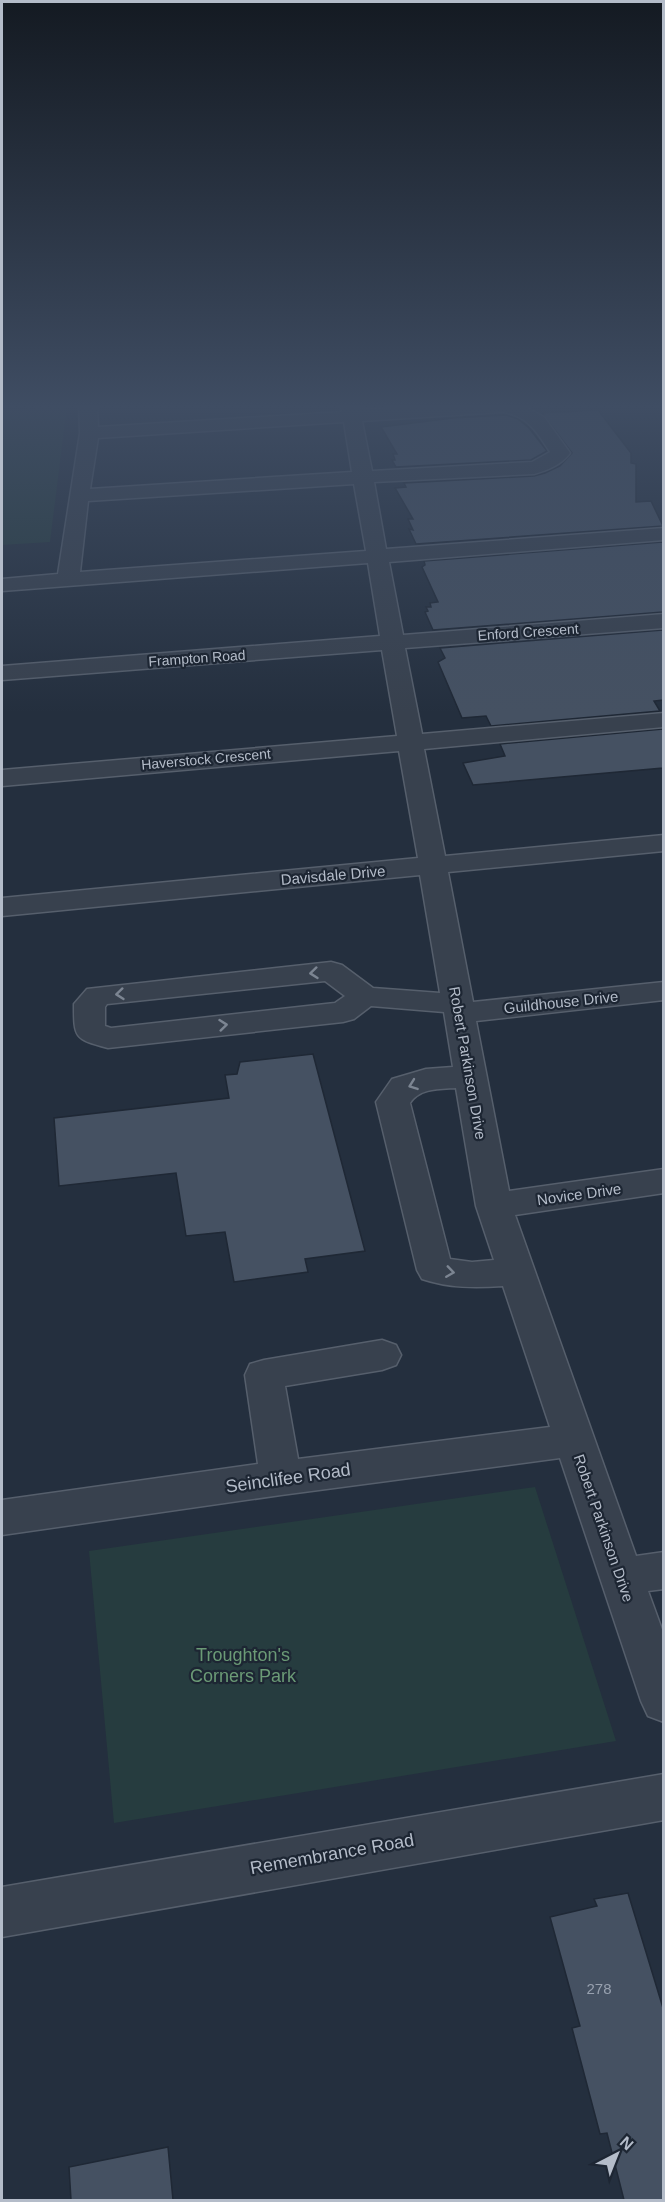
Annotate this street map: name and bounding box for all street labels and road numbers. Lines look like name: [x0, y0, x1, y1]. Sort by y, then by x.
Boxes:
street label: Enford Crescent: [477, 620, 579, 644]
street label: Frampton Road: [148, 647, 246, 669]
street label: Haverstock Crescent: [141, 745, 272, 773]
street label: Davisdale Drive: [280, 862, 386, 888]
street label: Robert Parkinson Drive: [446, 985, 490, 1141]
street label: Guildhouse Drive: [503, 988, 619, 1016]
street label: Novice Drive: [536, 1180, 622, 1208]
street label: Robert Parkinson Drive: [571, 1452, 637, 1604]
street label: Seinclifee Road: [224, 1459, 352, 1497]
street label: Remembrance Road: [248, 1830, 416, 1878]

